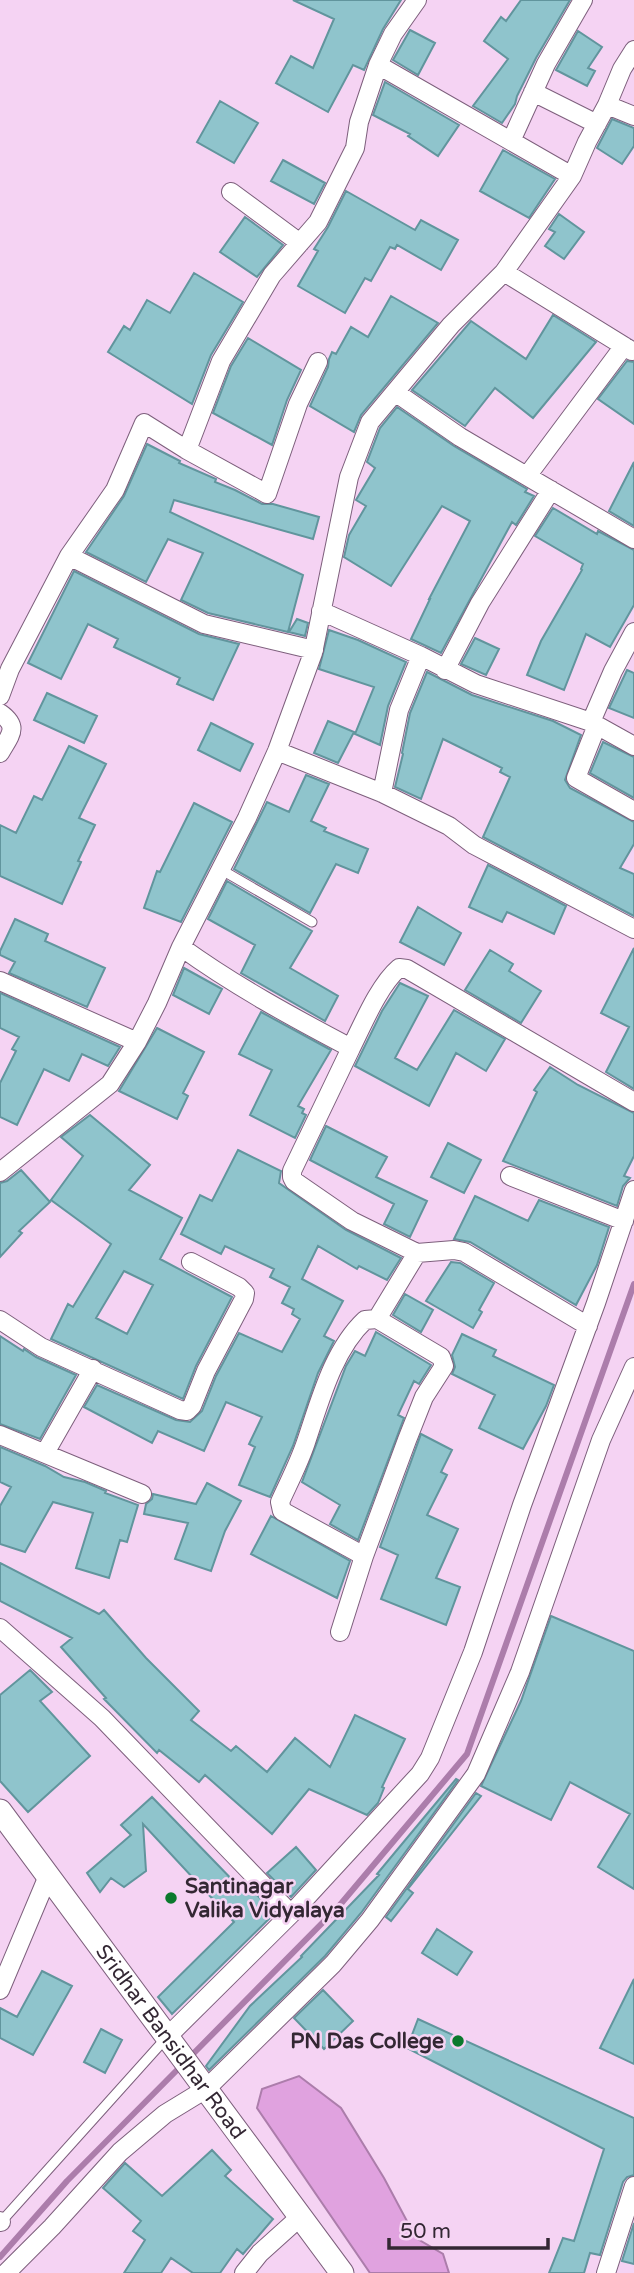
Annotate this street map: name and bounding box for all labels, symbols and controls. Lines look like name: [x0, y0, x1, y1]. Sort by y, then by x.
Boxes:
place label: Santinagar Valika Vidyalaya: [185, 1874, 345, 1923]
marker: Santinagar Valika Vidyalaya: [163, 1890, 179, 1906]
street label: Sridhar Bansidhar Road: [90, 1940, 251, 2144]
place label: PN Das College: [290, 2029, 444, 2054]
marker: PN Das College: [450, 2033, 466, 2049]
scale bar: [389, 2206, 548, 2250]
text: 50 m: [400, 2219, 451, 2244]

